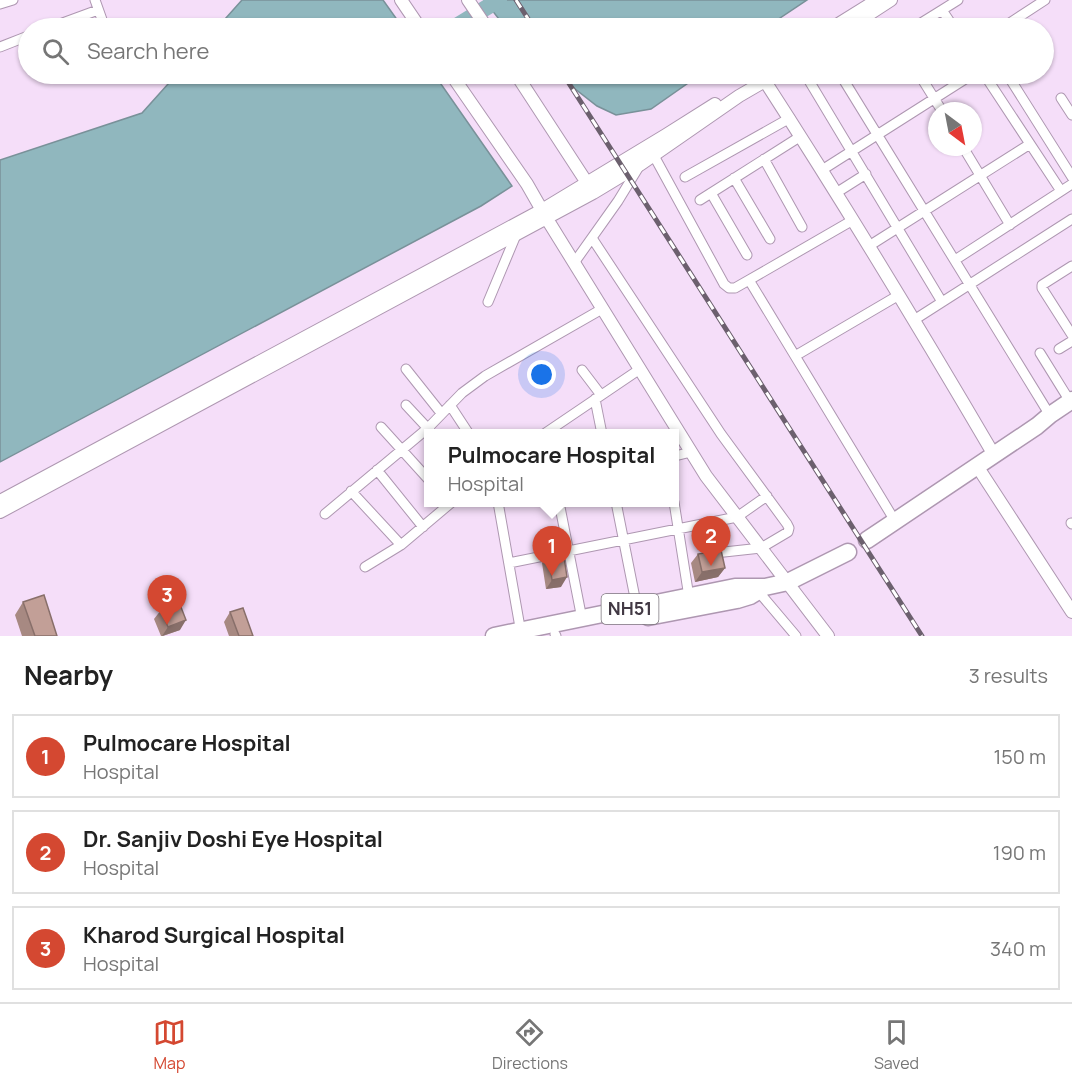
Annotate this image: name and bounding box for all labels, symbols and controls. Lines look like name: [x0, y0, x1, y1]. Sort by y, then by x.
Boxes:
search box: [18, 18, 1054, 84]
icon: search: [39, 35, 72, 68]
text: Search here: [87, 36, 209, 66]
north arrow: [928, 102, 982, 156]
your location: [527, 360, 556, 389]
popup: [424, 429, 679, 507]
text: Pulmocare Hospital: [448, 440, 655, 470]
text: Hospital: [448, 470, 524, 497]
pin: 2: [692, 516, 730, 566]
pin: 1: [532, 526, 572, 576]
pin: 3: [148, 576, 186, 625]
road number: NH51: [602, 594, 658, 624]
text: Nearby: [24, 657, 113, 693]
text: 3 results: [969, 662, 1048, 689]
text: Pulmocare Hospital: [83, 728, 291, 758]
text: 1: [41, 743, 50, 770]
text: 150 m: [993, 743, 1046, 770]
text: Hospital: [83, 758, 159, 785]
text: Dr. Sanjiv Doshi Eye Hospital: [83, 824, 383, 854]
text: 2: [40, 839, 51, 866]
text: 190 m: [993, 839, 1046, 866]
text: Hospital: [83, 854, 159, 881]
text: Kharod Surgical Hospital: [83, 920, 345, 950]
text: 3: [40, 935, 51, 962]
text: 340 m: [990, 935, 1046, 962]
text: Hospital: [83, 950, 159, 977]
tab: Map: [153, 1016, 186, 1074]
tab: Directions: [492, 1016, 568, 1074]
tab: Saved: [874, 1016, 919, 1074]

